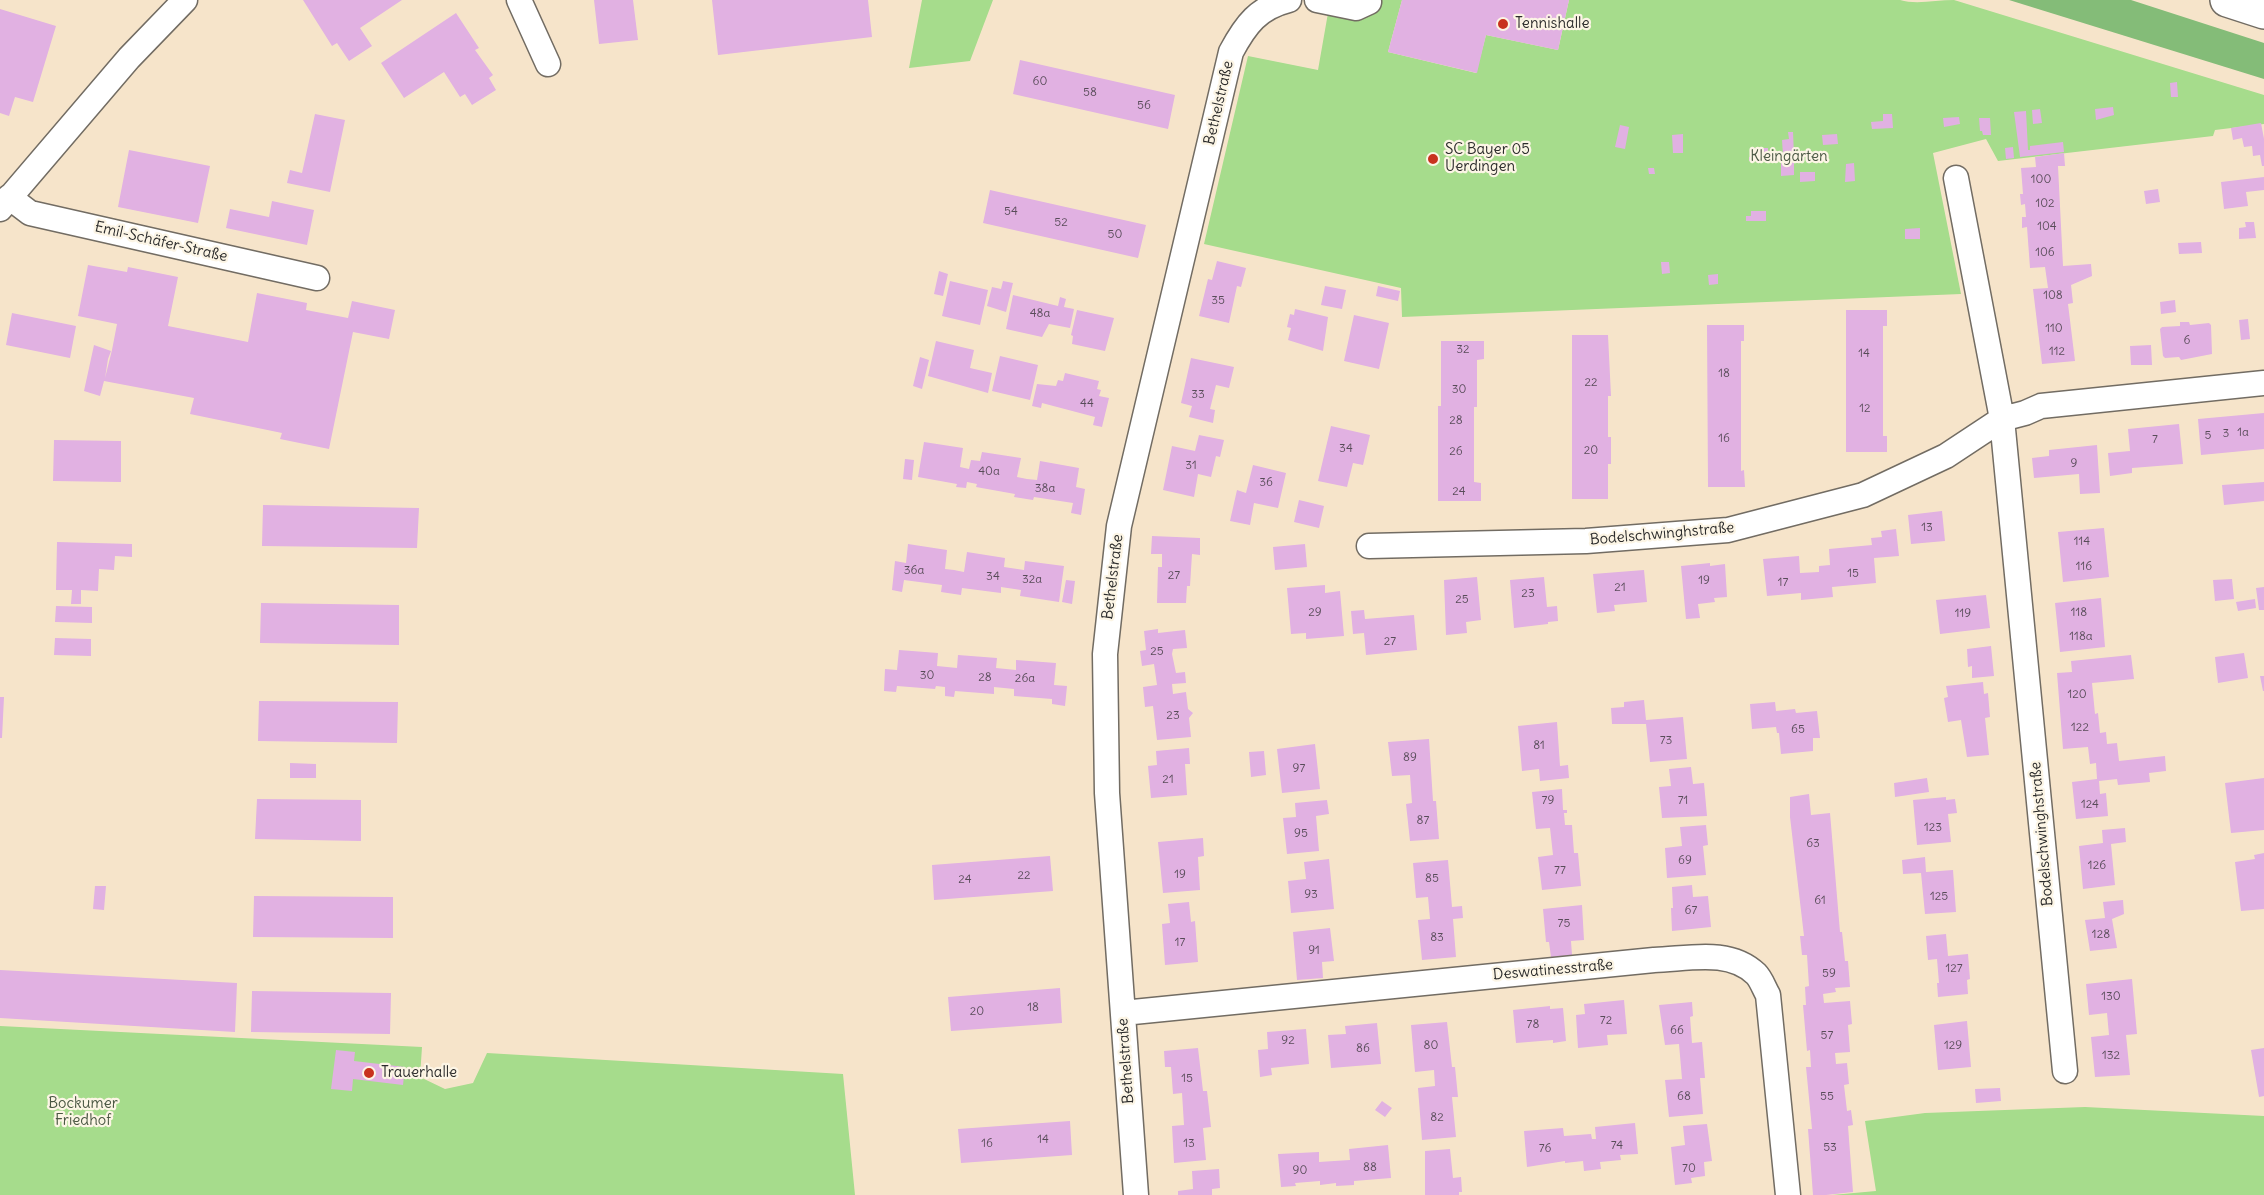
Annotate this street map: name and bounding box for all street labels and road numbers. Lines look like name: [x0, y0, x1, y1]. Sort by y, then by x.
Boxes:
street label: Bethelstraße: [1201, 59, 1237, 147]
street label: Emil-Schäfer-Straße: [93, 218, 229, 266]
street label: Bodelschwinghstraße: [1589, 519, 1735, 549]
street label: Bethelstraße: [1099, 533, 1127, 621]
street label: Bodelschwinghstraße: [2027, 761, 2057, 907]
street label: Deswatinesstraße: [1492, 956, 1614, 984]
street label: Bethelstraße: [1114, 1018, 1138, 1104]

